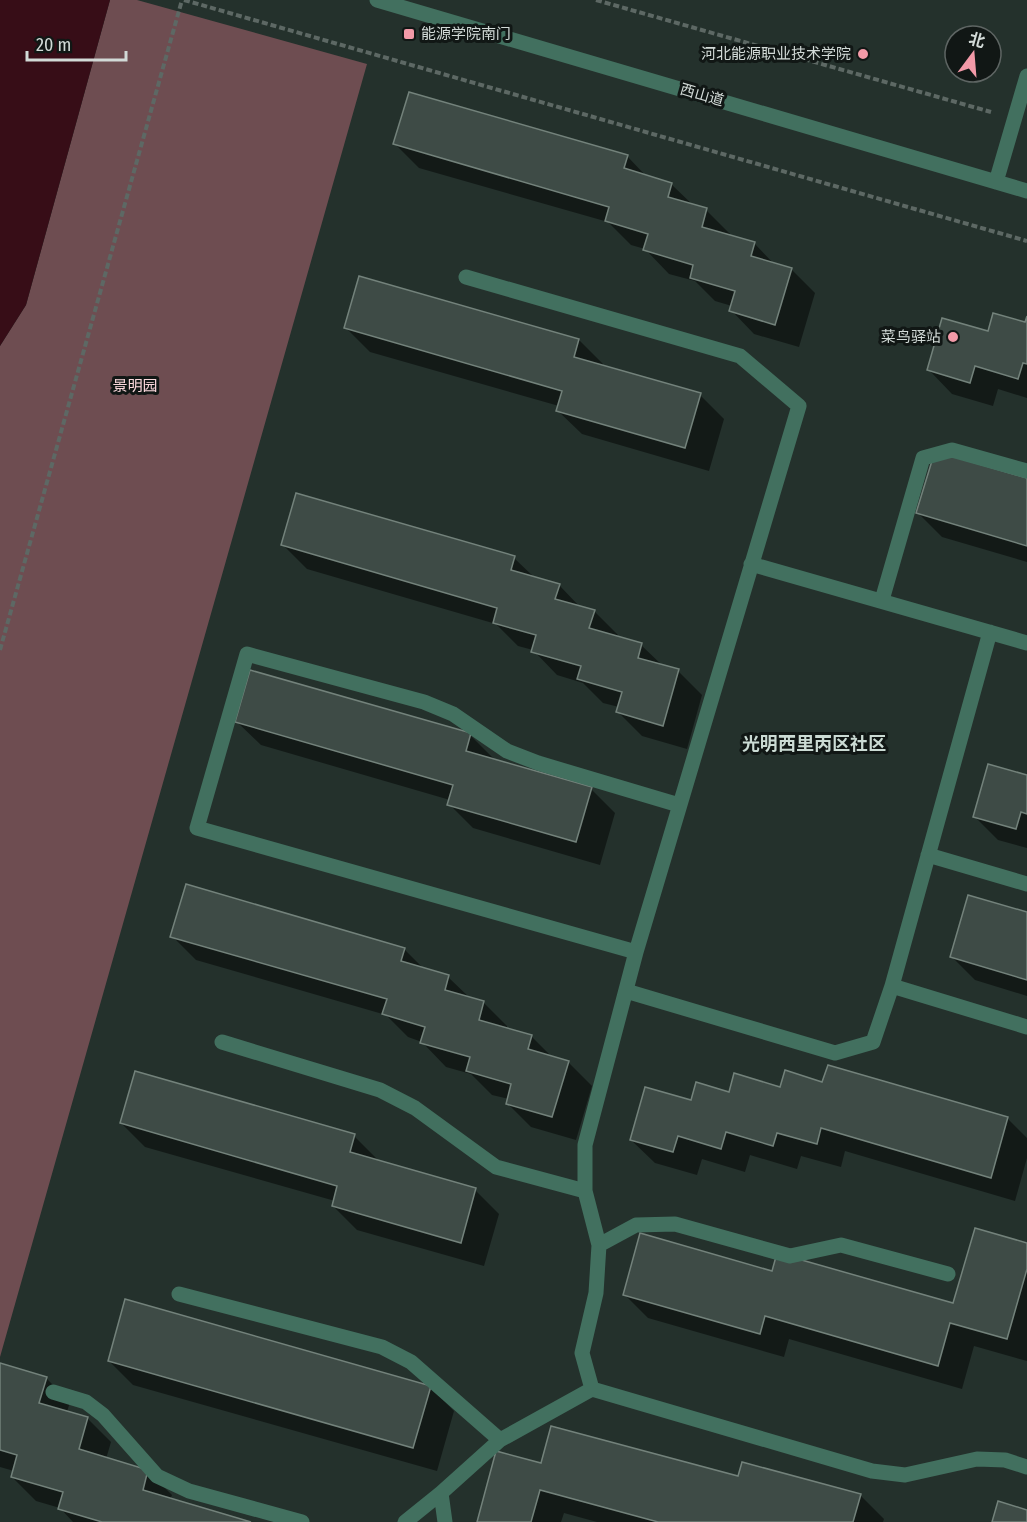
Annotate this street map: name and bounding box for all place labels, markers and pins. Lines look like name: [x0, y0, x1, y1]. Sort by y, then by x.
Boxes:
place label: 能源学院南门: [421, 25, 511, 43]
marker: 能源学院南门: [402, 27, 416, 41]
place label: 河北能源职业技术学院: [701, 45, 851, 63]
marker: 河北能源职业技术学院: [856, 47, 870, 61]
place label: 菜鸟驿站: [881, 328, 941, 346]
marker: 菜鸟驿站: [946, 330, 960, 344]

